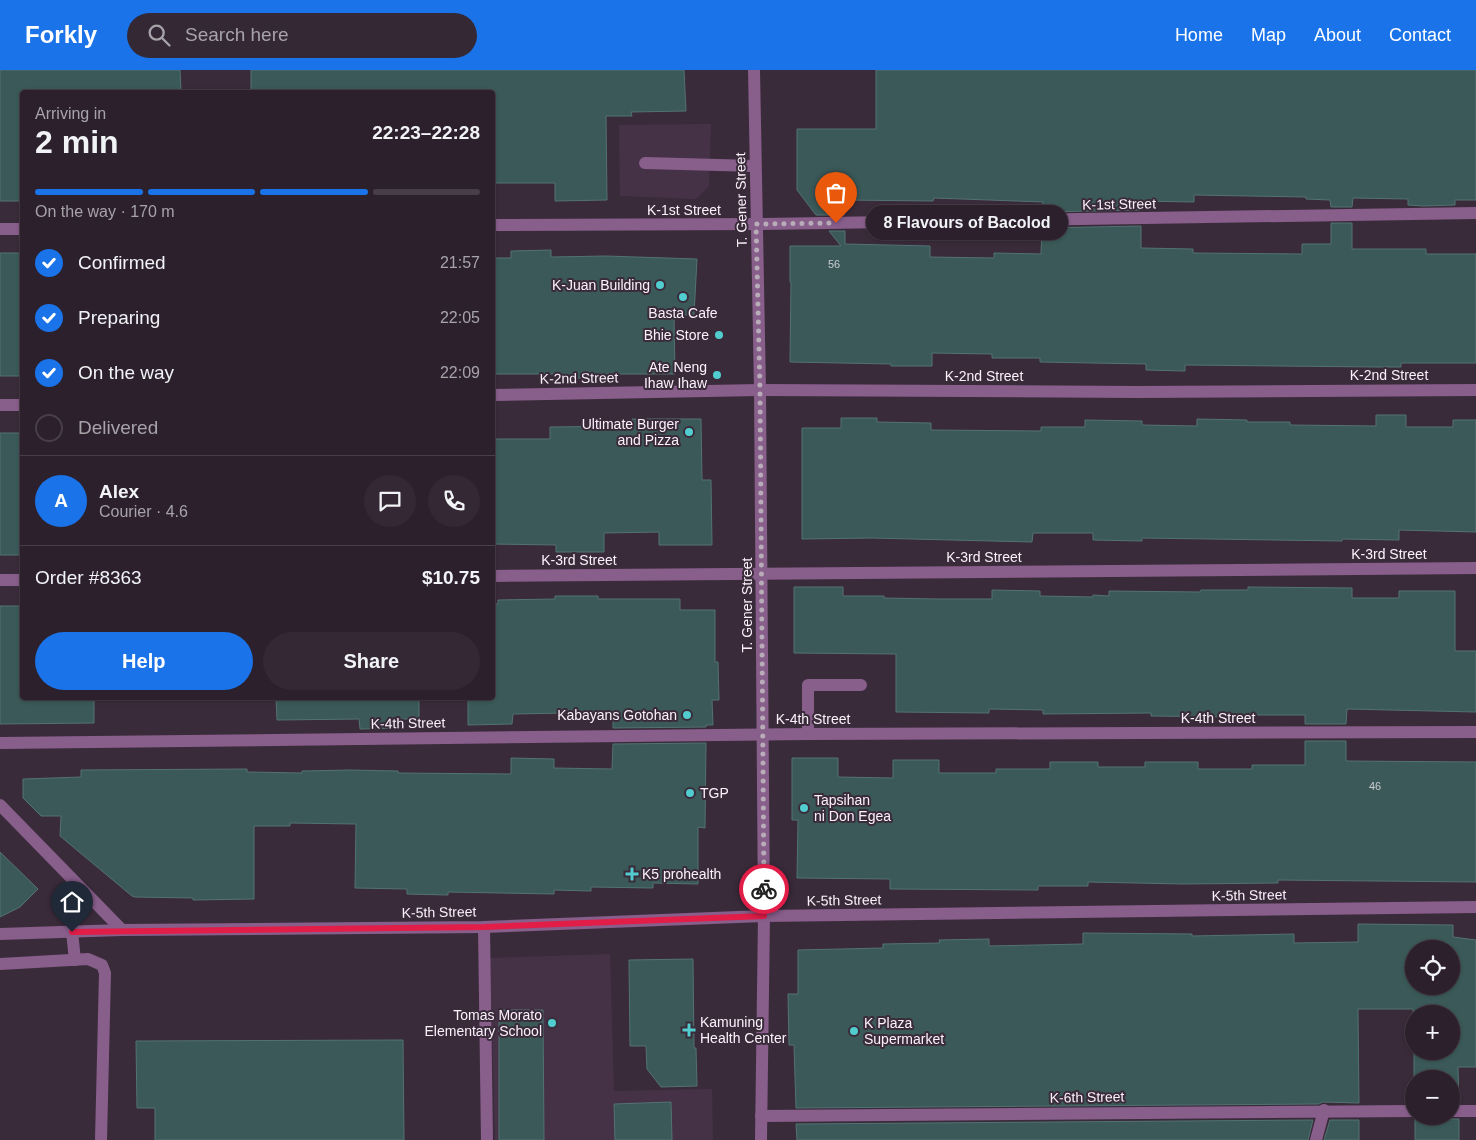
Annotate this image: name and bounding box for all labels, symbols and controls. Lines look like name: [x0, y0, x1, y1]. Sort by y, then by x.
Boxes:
search box: [127, 13, 477, 58]
text: Forkly: [25, 21, 97, 48]
icon: search: [145, 21, 173, 49]
text: Search here: [185, 24, 289, 45]
text: Home: [1175, 25, 1223, 45]
text: Map: [1251, 25, 1286, 45]
text: About: [1314, 25, 1361, 45]
text: Contact: [1389, 25, 1451, 45]
text: Arriving in: [35, 105, 106, 122]
text: 22:23–22:28: [372, 122, 480, 143]
text: 2 min: [35, 124, 119, 160]
street label: T. Gener Street: [732, 152, 750, 248]
pin: [815, 172, 857, 223]
icon: bag: [822, 179, 850, 207]
street label: K-1st Street: [1082, 195, 1156, 213]
street label: K-1st Street: [647, 202, 721, 218]
text: On the way · 170 m: [35, 203, 175, 220]
callout: 8 Flavours of Bacolod: [866, 206, 1068, 240]
text: 8 Flavours of Bacolod: [883, 214, 1051, 231]
icon: check: [35, 249, 63, 277]
text: Confirmed: [78, 252, 166, 273]
text: 21:57: [440, 254, 480, 271]
house number: 56: [828, 258, 840, 270]
place label: K-Juan Building: [552, 277, 650, 293]
marker: K-Juan Building: [654, 279, 666, 291]
marker: Basta Cafe: [677, 291, 689, 303]
icon: check: [35, 304, 63, 332]
place label: Basta Cafe: [648, 305, 718, 321]
text: Preparing: [78, 307, 160, 328]
text: 22:05: [440, 309, 480, 326]
place label: Bhie Store: [644, 327, 709, 343]
marker: Bhie Store: [713, 329, 725, 341]
icon: check: [35, 359, 63, 387]
place label: Ate Neng Ihaw Ihaw: [644, 359, 708, 391]
text: On the way: [78, 362, 174, 383]
text: 22:09: [440, 364, 480, 381]
street label: K-2nd Street: [1350, 367, 1428, 383]
street label: K-2nd Street: [945, 368, 1023, 384]
street label: K-2nd Street: [540, 369, 619, 387]
marker: Ate Neng Ihaw Ihaw: [711, 369, 723, 381]
place label: Ultimate Burger and Pizza: [582, 416, 679, 448]
text: Delivered: [78, 417, 158, 438]
marker: Ultimate Burger and Pizza: [683, 426, 695, 438]
button: chat: [364, 475, 416, 527]
button: phone: [428, 475, 480, 527]
text: Alex: [99, 481, 139, 502]
text: A: [54, 490, 68, 511]
text: Courier · 4.6: [99, 503, 188, 520]
street label: K-3rd Street: [1351, 546, 1427, 562]
street label: K-3rd Street: [946, 549, 1022, 565]
street label: K-3rd Street: [541, 552, 617, 568]
street label: T. Gener Street: [739, 557, 755, 652]
text: Order #8363: [35, 567, 142, 588]
text: $10.75: [422, 567, 480, 588]
button: Help: [35, 632, 253, 690]
button: Share: [263, 632, 480, 690]
place label: Kabayans Gotohan: [557, 707, 677, 723]
marker: Kabayans Gotohan: [681, 709, 693, 721]
street label: K-4th Street: [1181, 710, 1255, 726]
street label: K-4th Street: [776, 711, 850, 727]
street label: K-4th Street: [371, 714, 446, 732]
house number: 46: [1369, 780, 1381, 792]
place label: TGP: [700, 785, 729, 801]
marker: TGP: [684, 787, 696, 799]
place label: Tapsihan ni Don Egea: [814, 792, 891, 824]
marker: Tapsihan ni Don Egea: [798, 802, 810, 814]
courier: [739, 864, 789, 914]
place label: K5 prohealth: [642, 866, 721, 882]
marker: K5 prohealth: [626, 868, 638, 880]
icon: bike: [750, 875, 778, 903]
pin: [51, 881, 93, 932]
street label: K-5th Street: [1212, 886, 1287, 904]
icon: home: [58, 888, 86, 916]
street label: K-5th Street: [807, 891, 882, 909]
street label: K-5th Street: [402, 903, 477, 921]
map controls: [1405, 940, 1460, 1125]
button: locate: [1405, 940, 1460, 995]
button: +: [1405, 1005, 1460, 1060]
place label: Tomas Morato Elementary School: [424, 1007, 542, 1039]
place label: Kamuning Health Center: [700, 1014, 787, 1046]
place label: K Plaza Supermarket: [864, 1015, 944, 1047]
marker: Tomas Morato Elementary School: [546, 1017, 558, 1029]
marker: Kamuning Health Center: [682, 1023, 696, 1037]
marker: K Plaza Supermarket: [848, 1025, 860, 1037]
button: −: [1405, 1070, 1460, 1125]
street label: K-6th Street: [1050, 1088, 1125, 1106]

